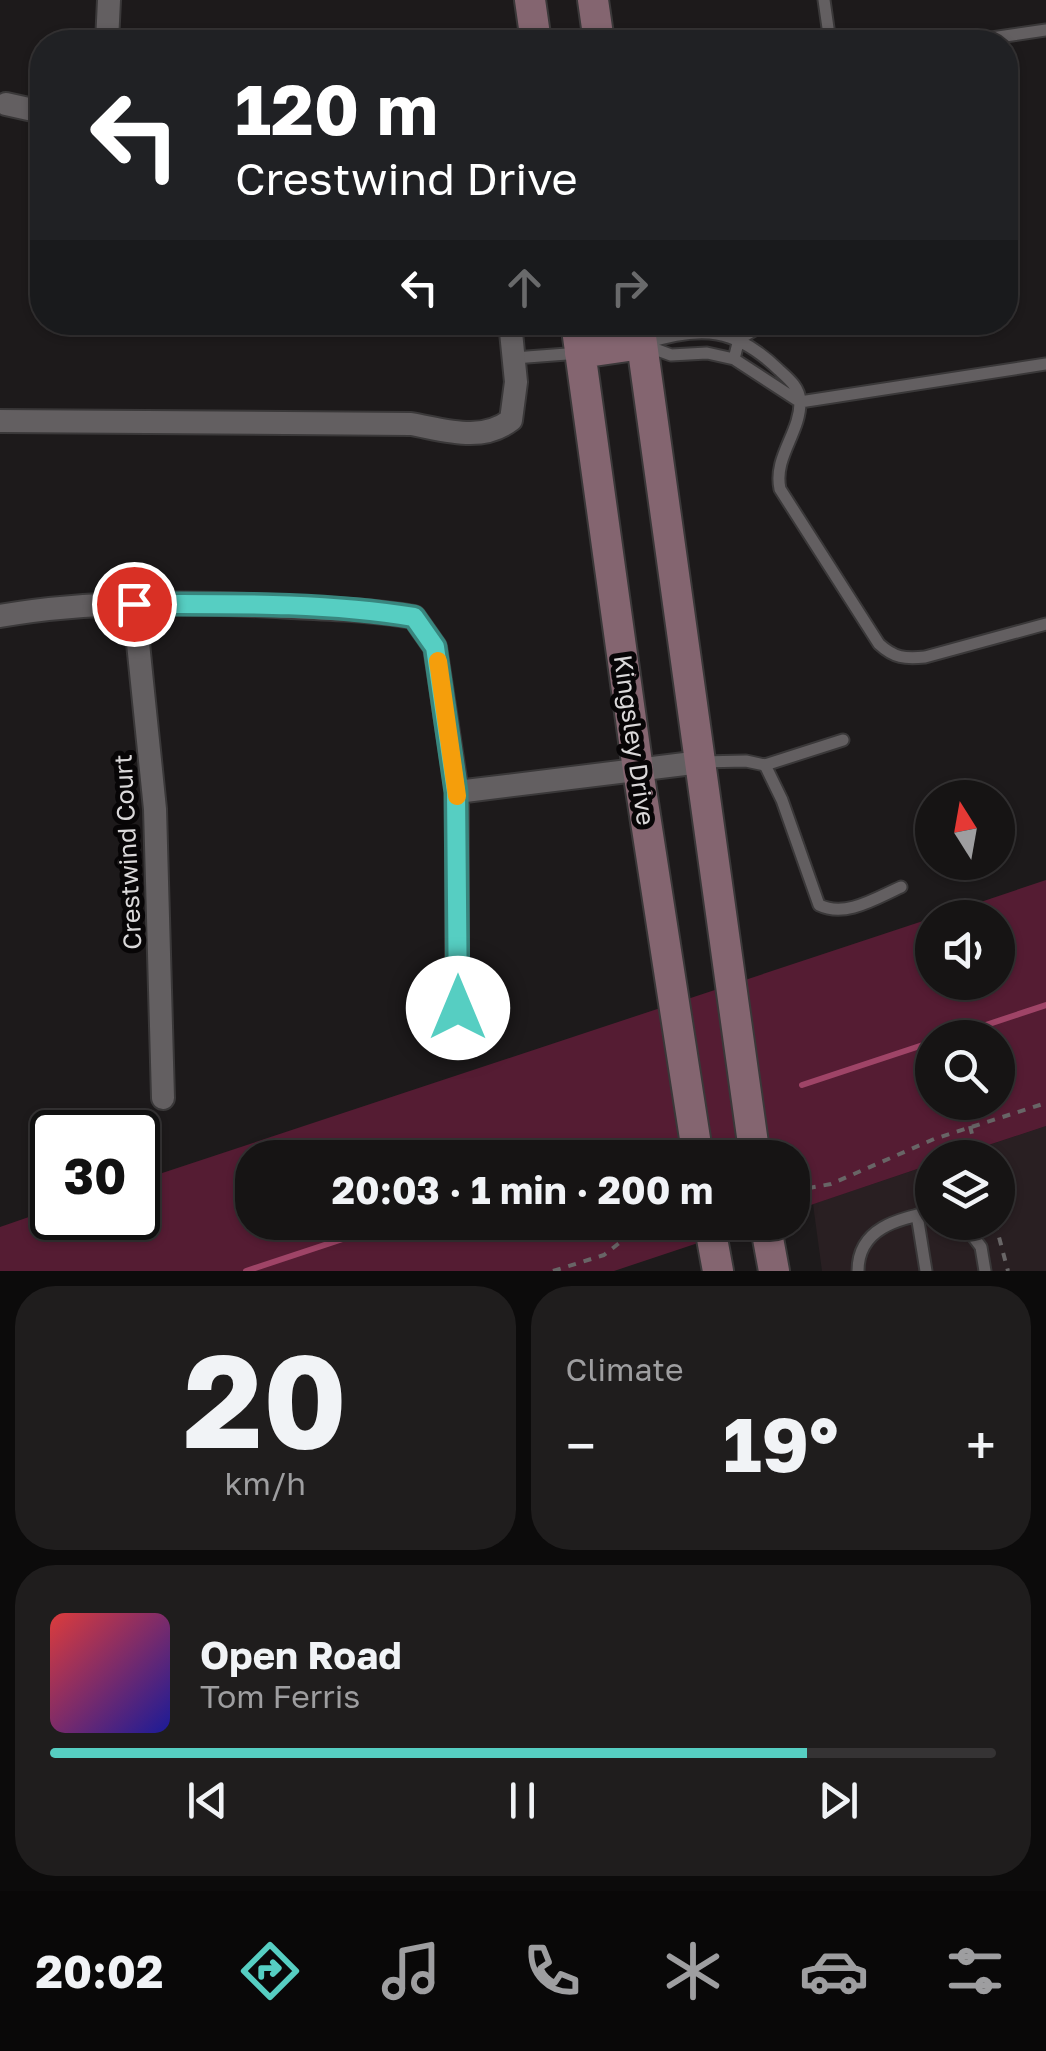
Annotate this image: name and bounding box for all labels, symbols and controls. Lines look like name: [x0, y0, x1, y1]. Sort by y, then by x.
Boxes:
text: 120 m: [235, 66, 438, 150]
icon: left: [70, 70, 200, 200]
text: Crestwind Drive: [235, 151, 578, 205]
icon: left: [392, 260, 447, 315]
icon: ahead: [497, 260, 552, 315]
icon: right: [602, 260, 657, 315]
pin: [92, 562, 177, 647]
icon: arrive: [107, 577, 162, 632]
street label: Kingsley Drive: [608, 653, 662, 827]
street label: Crestwind Court: [106, 753, 148, 951]
north arrow: [915, 780, 1015, 880]
map controls: [915, 780, 1015, 1240]
button: sound: [915, 900, 1015, 1000]
position arrow: [406, 956, 510, 1060]
button: search: [915, 1020, 1015, 1120]
speed limit sign: 30: [30, 1110, 160, 1240]
button: layers: [915, 1140, 1015, 1240]
text: 20:03 · 1 min · 200 m: [332, 1167, 713, 1212]
text: 20: [183, 1321, 347, 1477]
text: Climate: [566, 1350, 684, 1388]
text: 19°: [723, 1398, 839, 1489]
text: −: [566, 1412, 596, 1478]
text: +: [966, 1412, 996, 1478]
text: km/h: [225, 1464, 306, 1502]
text: Open Road: [200, 1632, 402, 1677]
text: Tom Ferris: [200, 1677, 360, 1715]
icon: previous: [180, 1773, 235, 1828]
icon: pause: [495, 1773, 550, 1828]
icon: next: [811, 1773, 866, 1828]
icon: directions: [235, 1936, 305, 2006]
icon: music: [376, 1936, 446, 2006]
icon: phone: [517, 1936, 587, 2006]
icon: climate: [658, 1936, 728, 2006]
icon: car: [799, 1936, 869, 2006]
icon: filters: [940, 1936, 1010, 2006]
text: 20:02: [36, 1944, 163, 1998]

